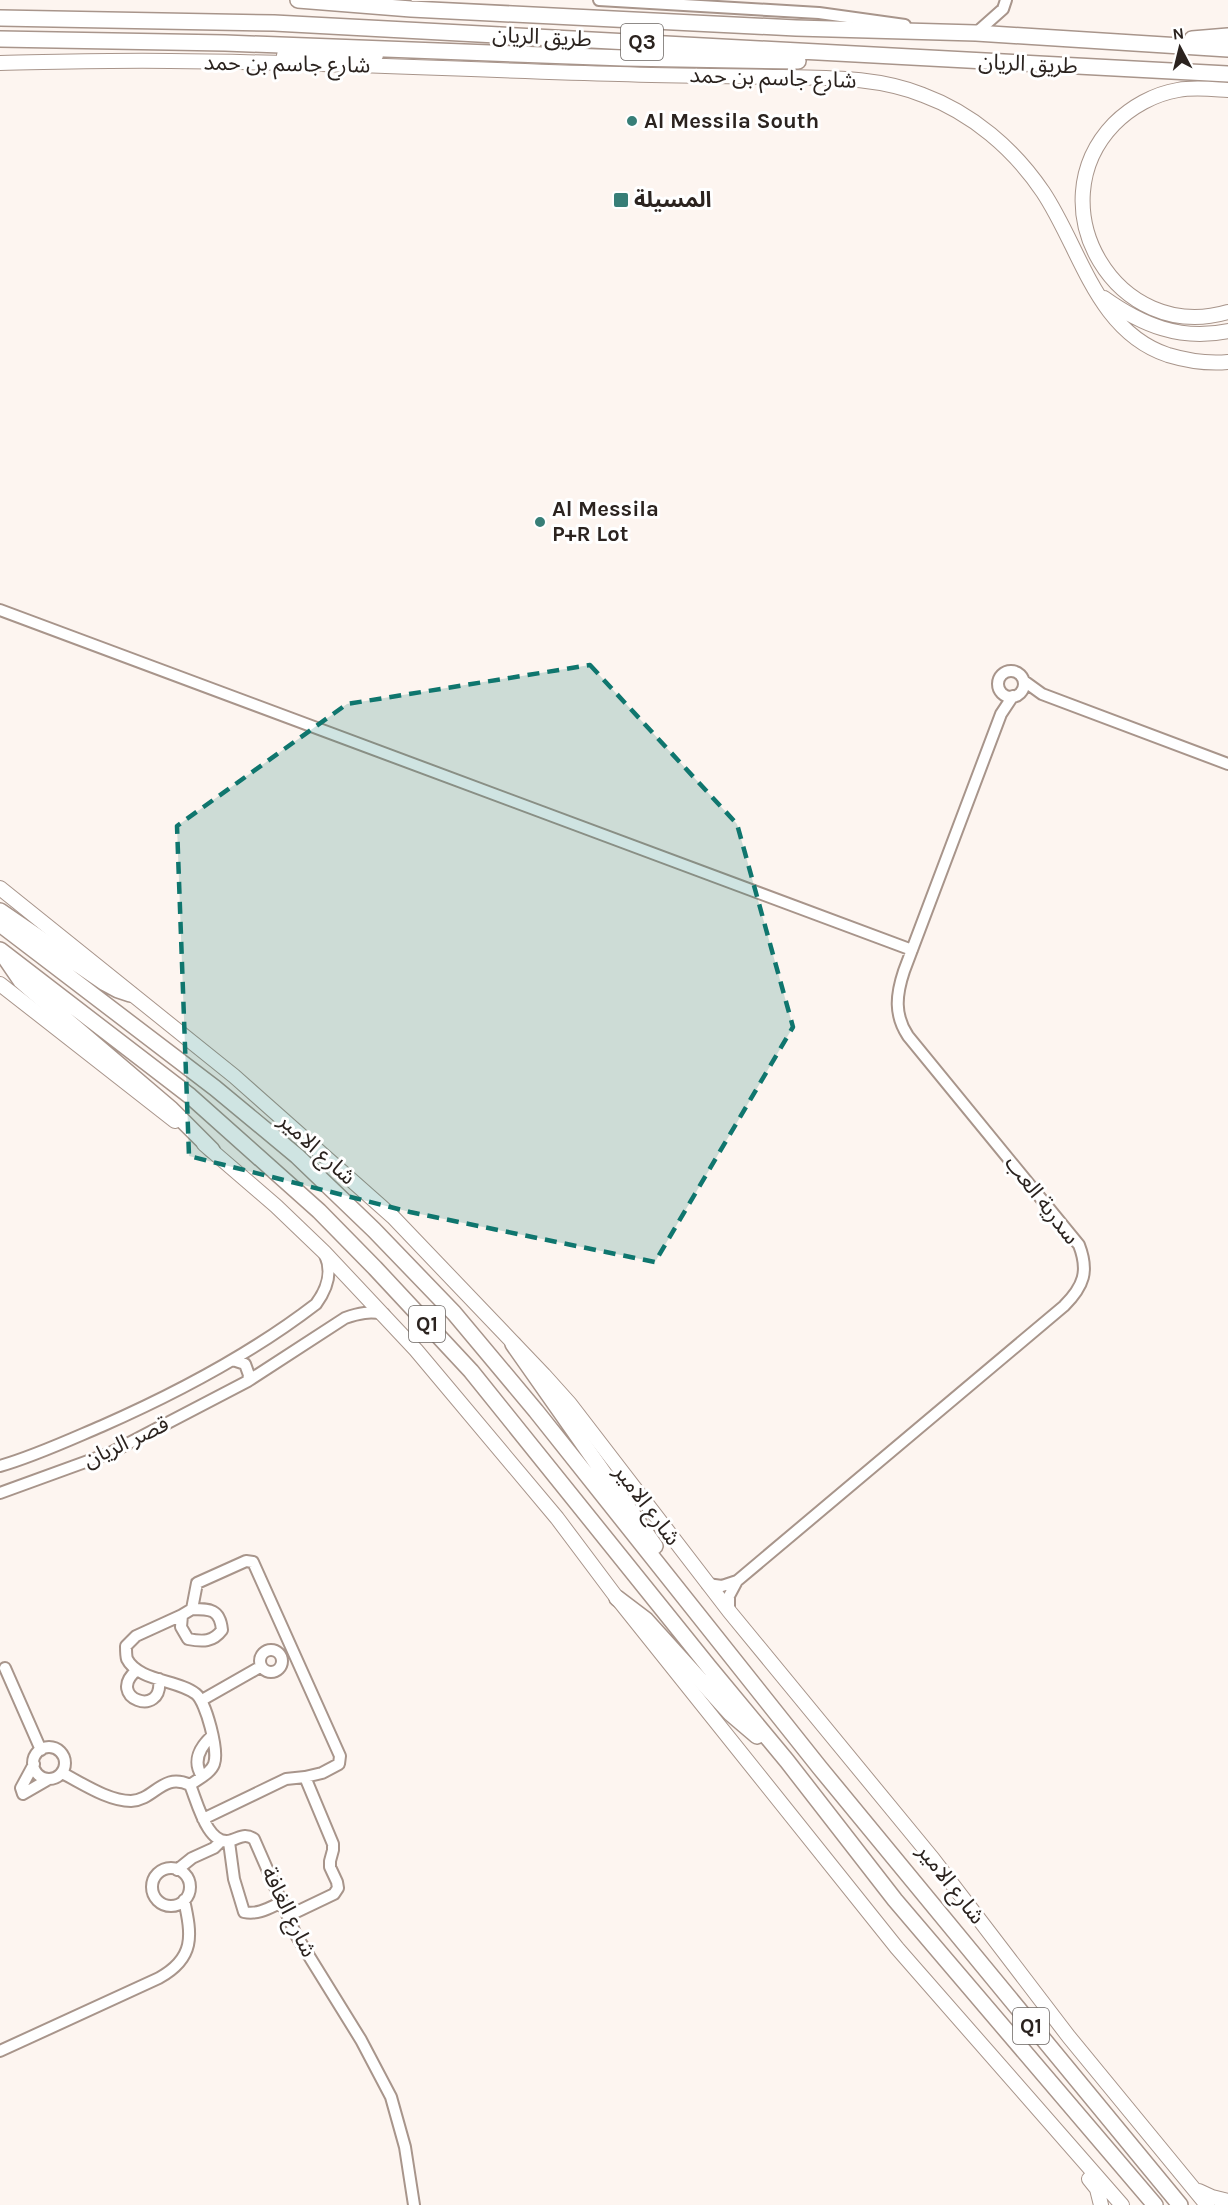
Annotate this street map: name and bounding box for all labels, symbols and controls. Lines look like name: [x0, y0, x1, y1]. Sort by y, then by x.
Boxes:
north arrow: [1150, 18, 1210, 78]
street label: طريق الريان: [492, 21, 592, 53]
text: N: [1171, 23, 1185, 44]
road number: Q3: [621, 24, 663, 60]
street label: طريق الريان: [978, 48, 1078, 80]
street label: شارع جاسم بن حمد: [203, 50, 371, 81]
street label: شارع جاسم بن حمد: [689, 62, 857, 97]
place label: Al Messila South: [644, 108, 819, 134]
marker: Al Messila South: [625, 114, 639, 128]
place label: المسيلة: [634, 187, 711, 213]
marker: المسيلة: [612, 191, 630, 209]
place label: Al Messila P+R Lot: [552, 496, 659, 547]
marker: Al Messila P+R Lot: [533, 515, 547, 529]
street label: شارع الامير: [270, 1107, 361, 1193]
street label: سدرية العب: [999, 1150, 1085, 1250]
road number: Q1: [409, 1306, 445, 1342]
street label: قصر الريان: [79, 1411, 173, 1473]
street label: شارع الامير: [605, 1459, 686, 1552]
street label: شارع الامير: [909, 1838, 990, 1931]
street label: شارع الغافة: [253, 1863, 322, 1963]
road number: Q1: [1013, 2008, 1049, 2044]

